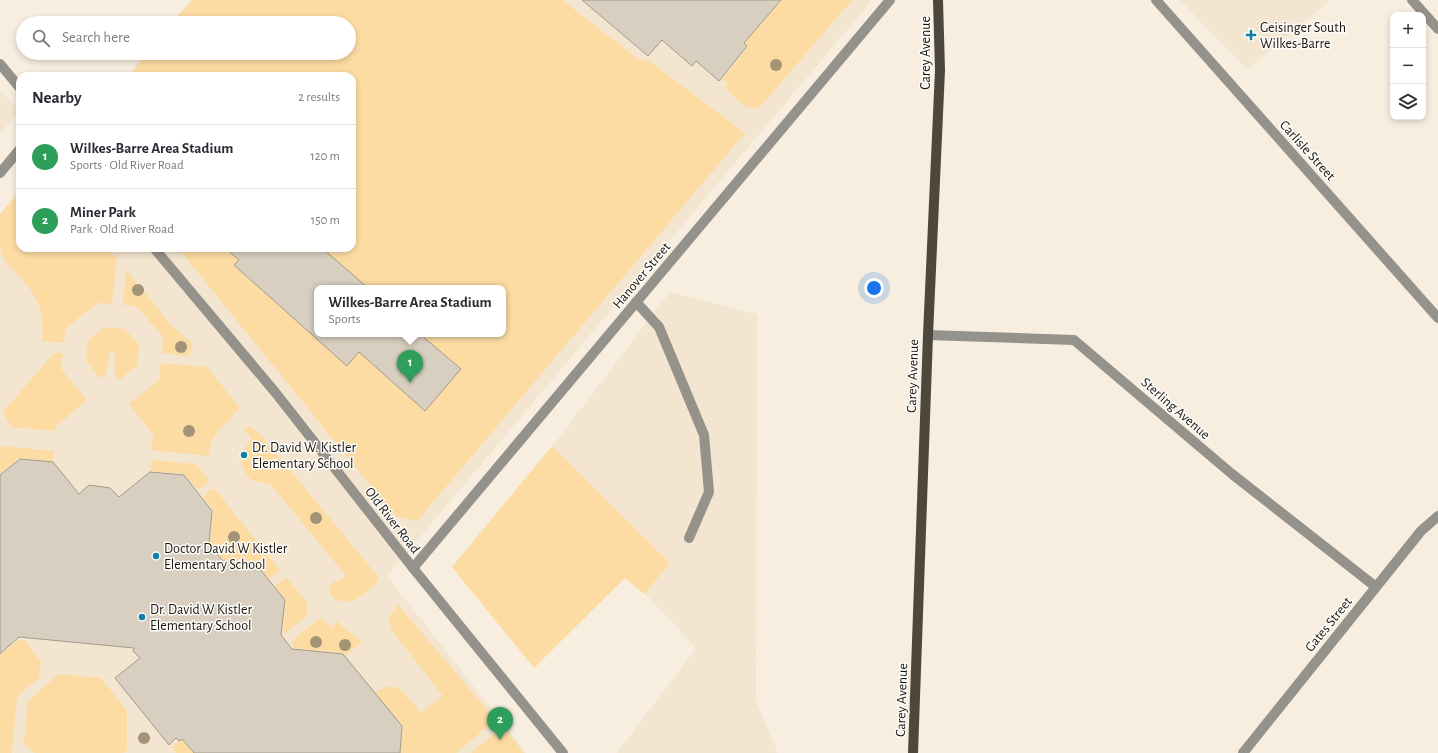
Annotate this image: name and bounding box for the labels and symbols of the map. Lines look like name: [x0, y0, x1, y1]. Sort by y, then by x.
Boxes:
street label: Carey Avenue: [919, 16, 933, 90]
place label: Geisinger South Wilkes-Barre: [1260, 21, 1346, 51]
marker: Geisinger South Wilkes-Barre: [1245, 29, 1257, 41]
street label: Carlisle Street: [1277, 118, 1338, 184]
street label: Hanover Street: [610, 240, 674, 311]
your location: [864, 278, 884, 298]
street label: Carey Avenue: [905, 339, 921, 413]
pin: 1: [397, 350, 423, 383]
street label: Sterling Avenue: [1138, 375, 1212, 442]
place label: Dr. David W. Kistler Elementary School: [252, 441, 356, 471]
marker: Dr. David W. Kistler Elementary School: [239, 450, 249, 460]
street label: Old River Road: [362, 485, 422, 556]
place label: Doctor David W Kistler Elementary School: [164, 542, 288, 572]
marker: Doctor David W Kistler Elementary School: [151, 551, 161, 561]
street label: Gates Street: [1303, 594, 1355, 655]
place label: Dr. David W Kistler Elementary School: [150, 603, 253, 633]
marker: Dr. David W Kistler Elementary School: [137, 612, 147, 622]
street label: Carey Avenue: [894, 663, 910, 737]
pin: 2: [487, 707, 513, 740]

